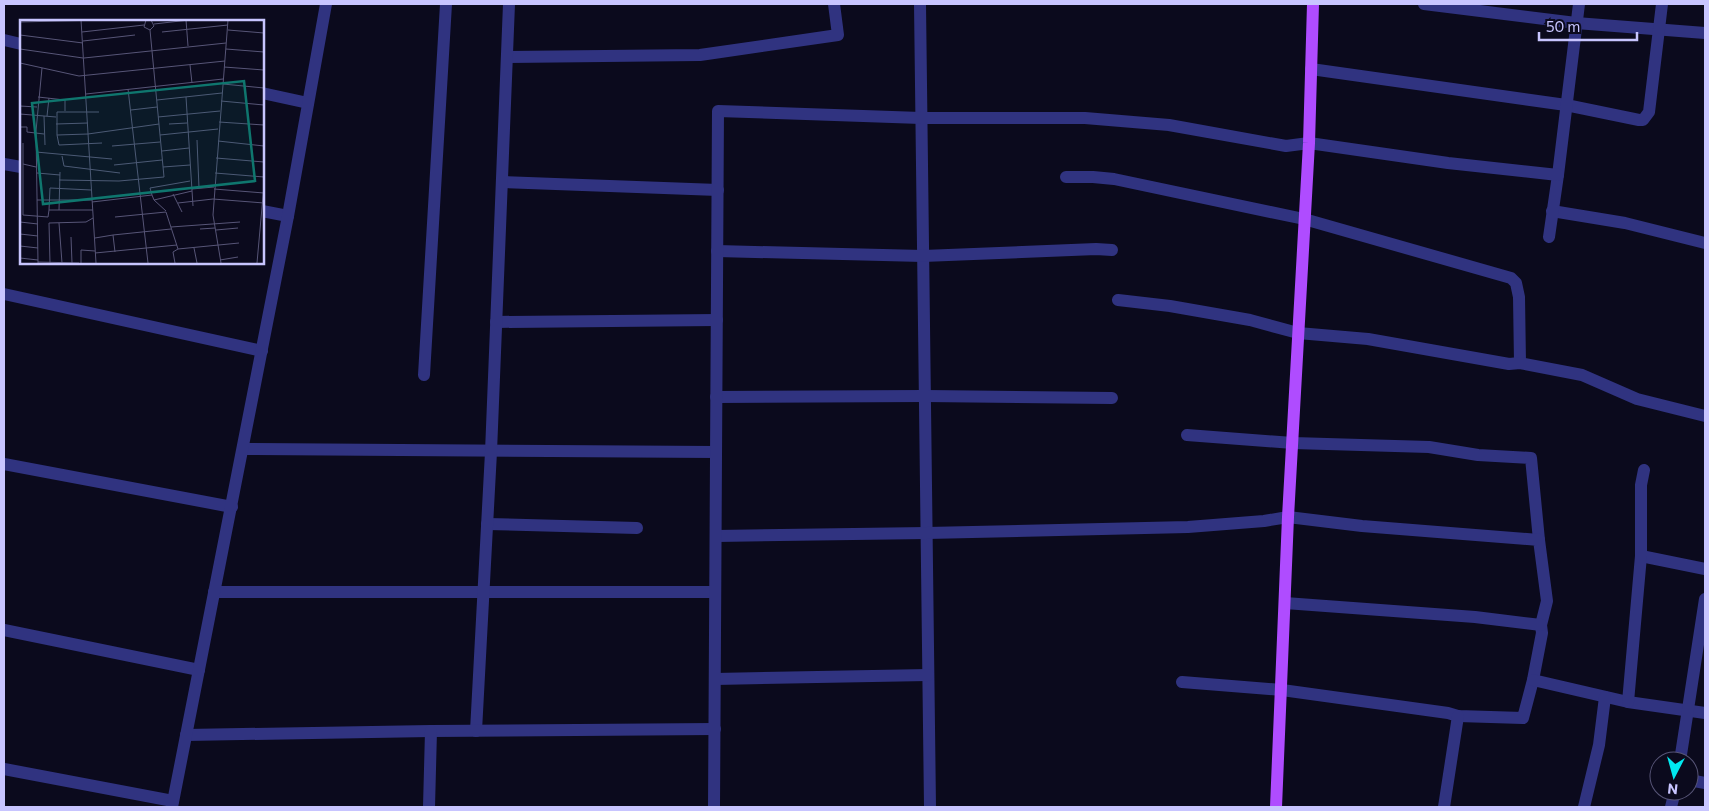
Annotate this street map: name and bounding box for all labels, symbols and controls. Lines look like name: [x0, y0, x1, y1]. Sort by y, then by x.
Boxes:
scale bar: [1539, 10, 1636, 42]
text: 50 m: [1546, 17, 1580, 35]
inset map: [20, 20, 264, 264]
north arrow: [1649, 751, 1699, 801]
text: N: [1666, 780, 1679, 798]

